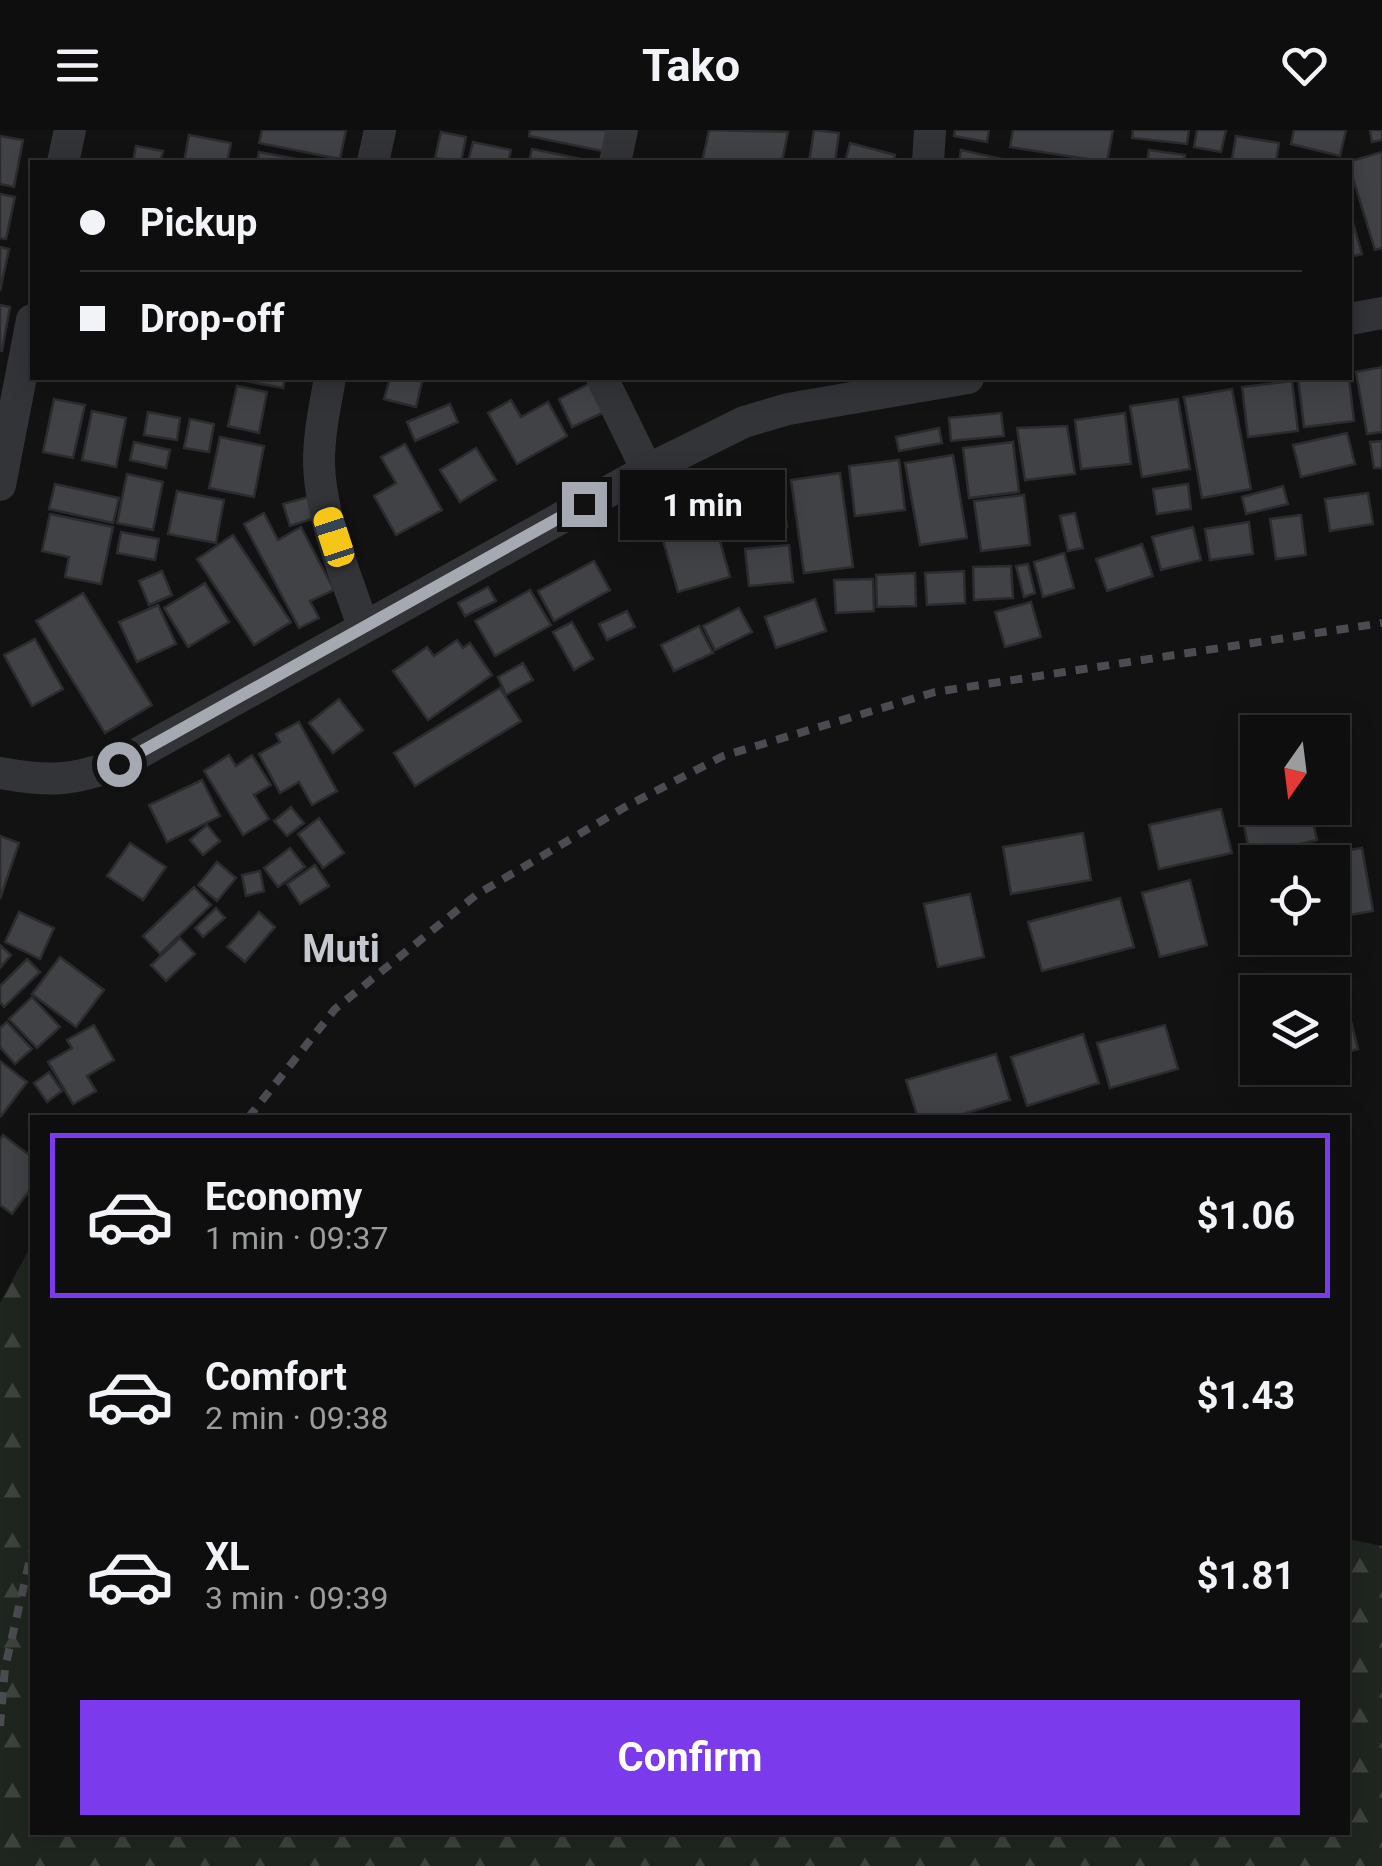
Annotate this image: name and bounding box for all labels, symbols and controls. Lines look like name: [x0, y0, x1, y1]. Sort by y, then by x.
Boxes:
icon: menu: [50, 38, 105, 93]
icon: heart: [1277, 38, 1332, 93]
text: Tako: [642, 39, 740, 92]
text: Pickup: [140, 201, 257, 245]
text: Drop-off: [140, 297, 285, 341]
callout: 1 min: [619, 469, 784, 539]
route end: [562, 482, 607, 527]
text: 1 min: [662, 486, 743, 524]
car: [310, 504, 358, 570]
north arrow: [1240, 715, 1350, 825]
map controls: [1240, 715, 1350, 1085]
route start: [97, 742, 142, 787]
button: locate: [1240, 845, 1350, 955]
district label: Muti: [302, 927, 380, 971]
button: layers: [1240, 975, 1350, 1085]
icon: car: [85, 1171, 175, 1261]
text: Economy: [205, 1175, 362, 1219]
text: $1.06: [1197, 1194, 1295, 1238]
text: 1 min · 09:37: [205, 1219, 388, 1257]
icon: car: [85, 1351, 175, 1441]
text: Comfort: [205, 1355, 347, 1399]
text: $1.43: [1197, 1374, 1295, 1418]
text: 2 min · 09:38: [205, 1399, 388, 1437]
icon: car: [85, 1531, 175, 1621]
text: XL: [205, 1535, 250, 1579]
text: $1.81: [1197, 1554, 1295, 1598]
text: 3 min · 09:39: [205, 1579, 388, 1617]
button: Confirm: [80, 1700, 1300, 1815]

